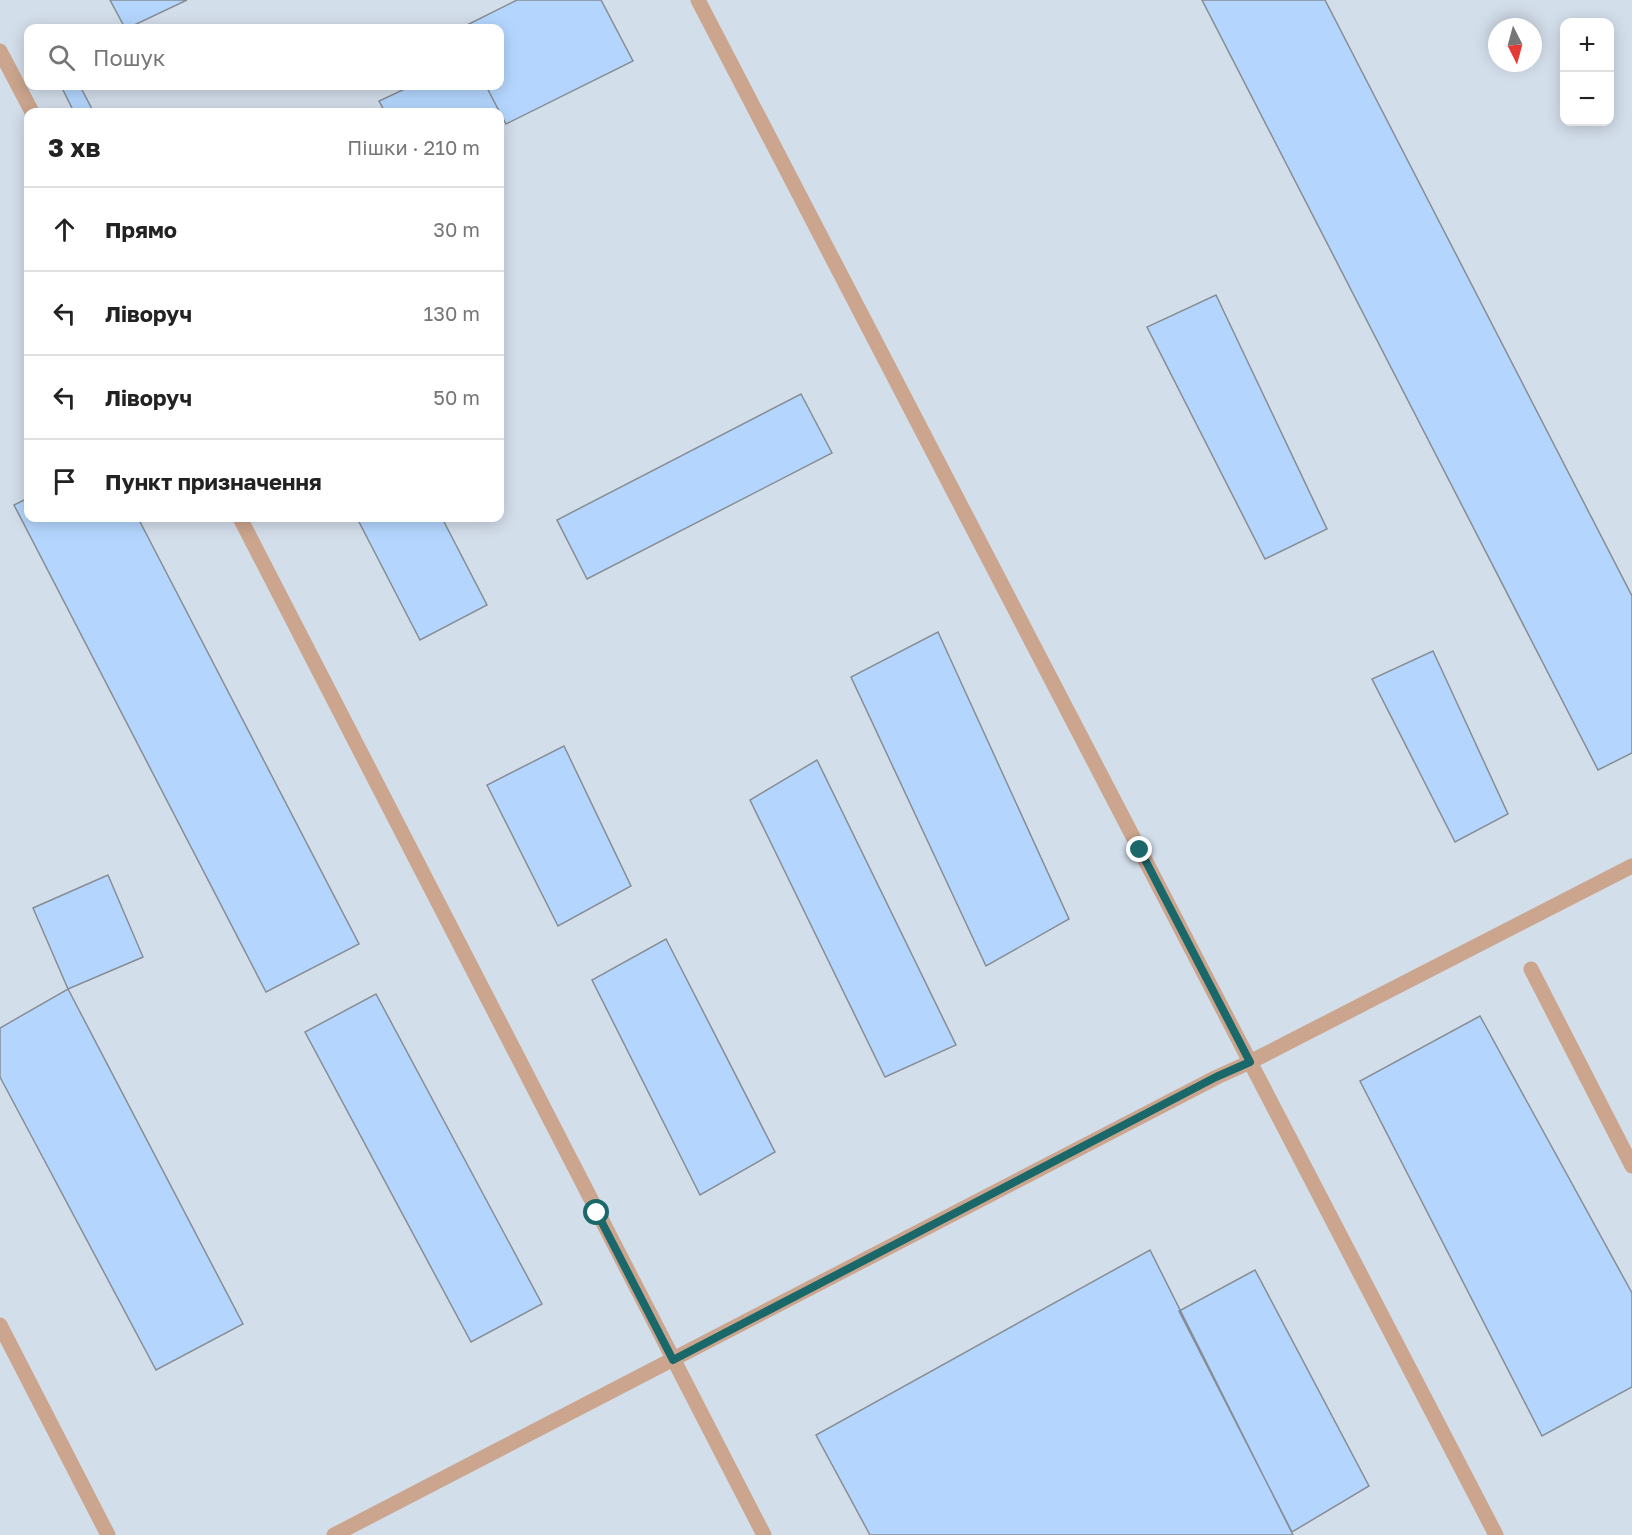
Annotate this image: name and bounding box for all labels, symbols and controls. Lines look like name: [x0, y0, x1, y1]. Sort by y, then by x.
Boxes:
north arrow: [1488, 18, 1542, 72]
map controls: [1560, 18, 1614, 126]
button: +: [1560, 18, 1614, 72]
search box: [24, 24, 504, 90]
icon: search: [45, 41, 78, 74]
text: Пошук: [93, 44, 166, 71]
button: −: [1560, 72, 1614, 126]
text: 3 хв: [48, 132, 101, 163]
text: Пішки · 210 m: [347, 135, 480, 159]
icon: ahead: [48, 213, 81, 246]
text: Прямо: [105, 216, 177, 243]
text: 30 m: [433, 217, 480, 241]
icon: left: [48, 297, 81, 330]
text: Ліворуч: [105, 300, 192, 327]
text: 130 m: [424, 301, 480, 325]
icon: left: [48, 381, 81, 414]
text: Ліворуч: [105, 384, 192, 411]
text: 50 m: [433, 385, 480, 409]
icon: arrive: [48, 465, 81, 498]
text: Пункт призначення: [105, 468, 322, 495]
route end: [1126, 836, 1152, 862]
route start: [583, 1199, 609, 1225]

